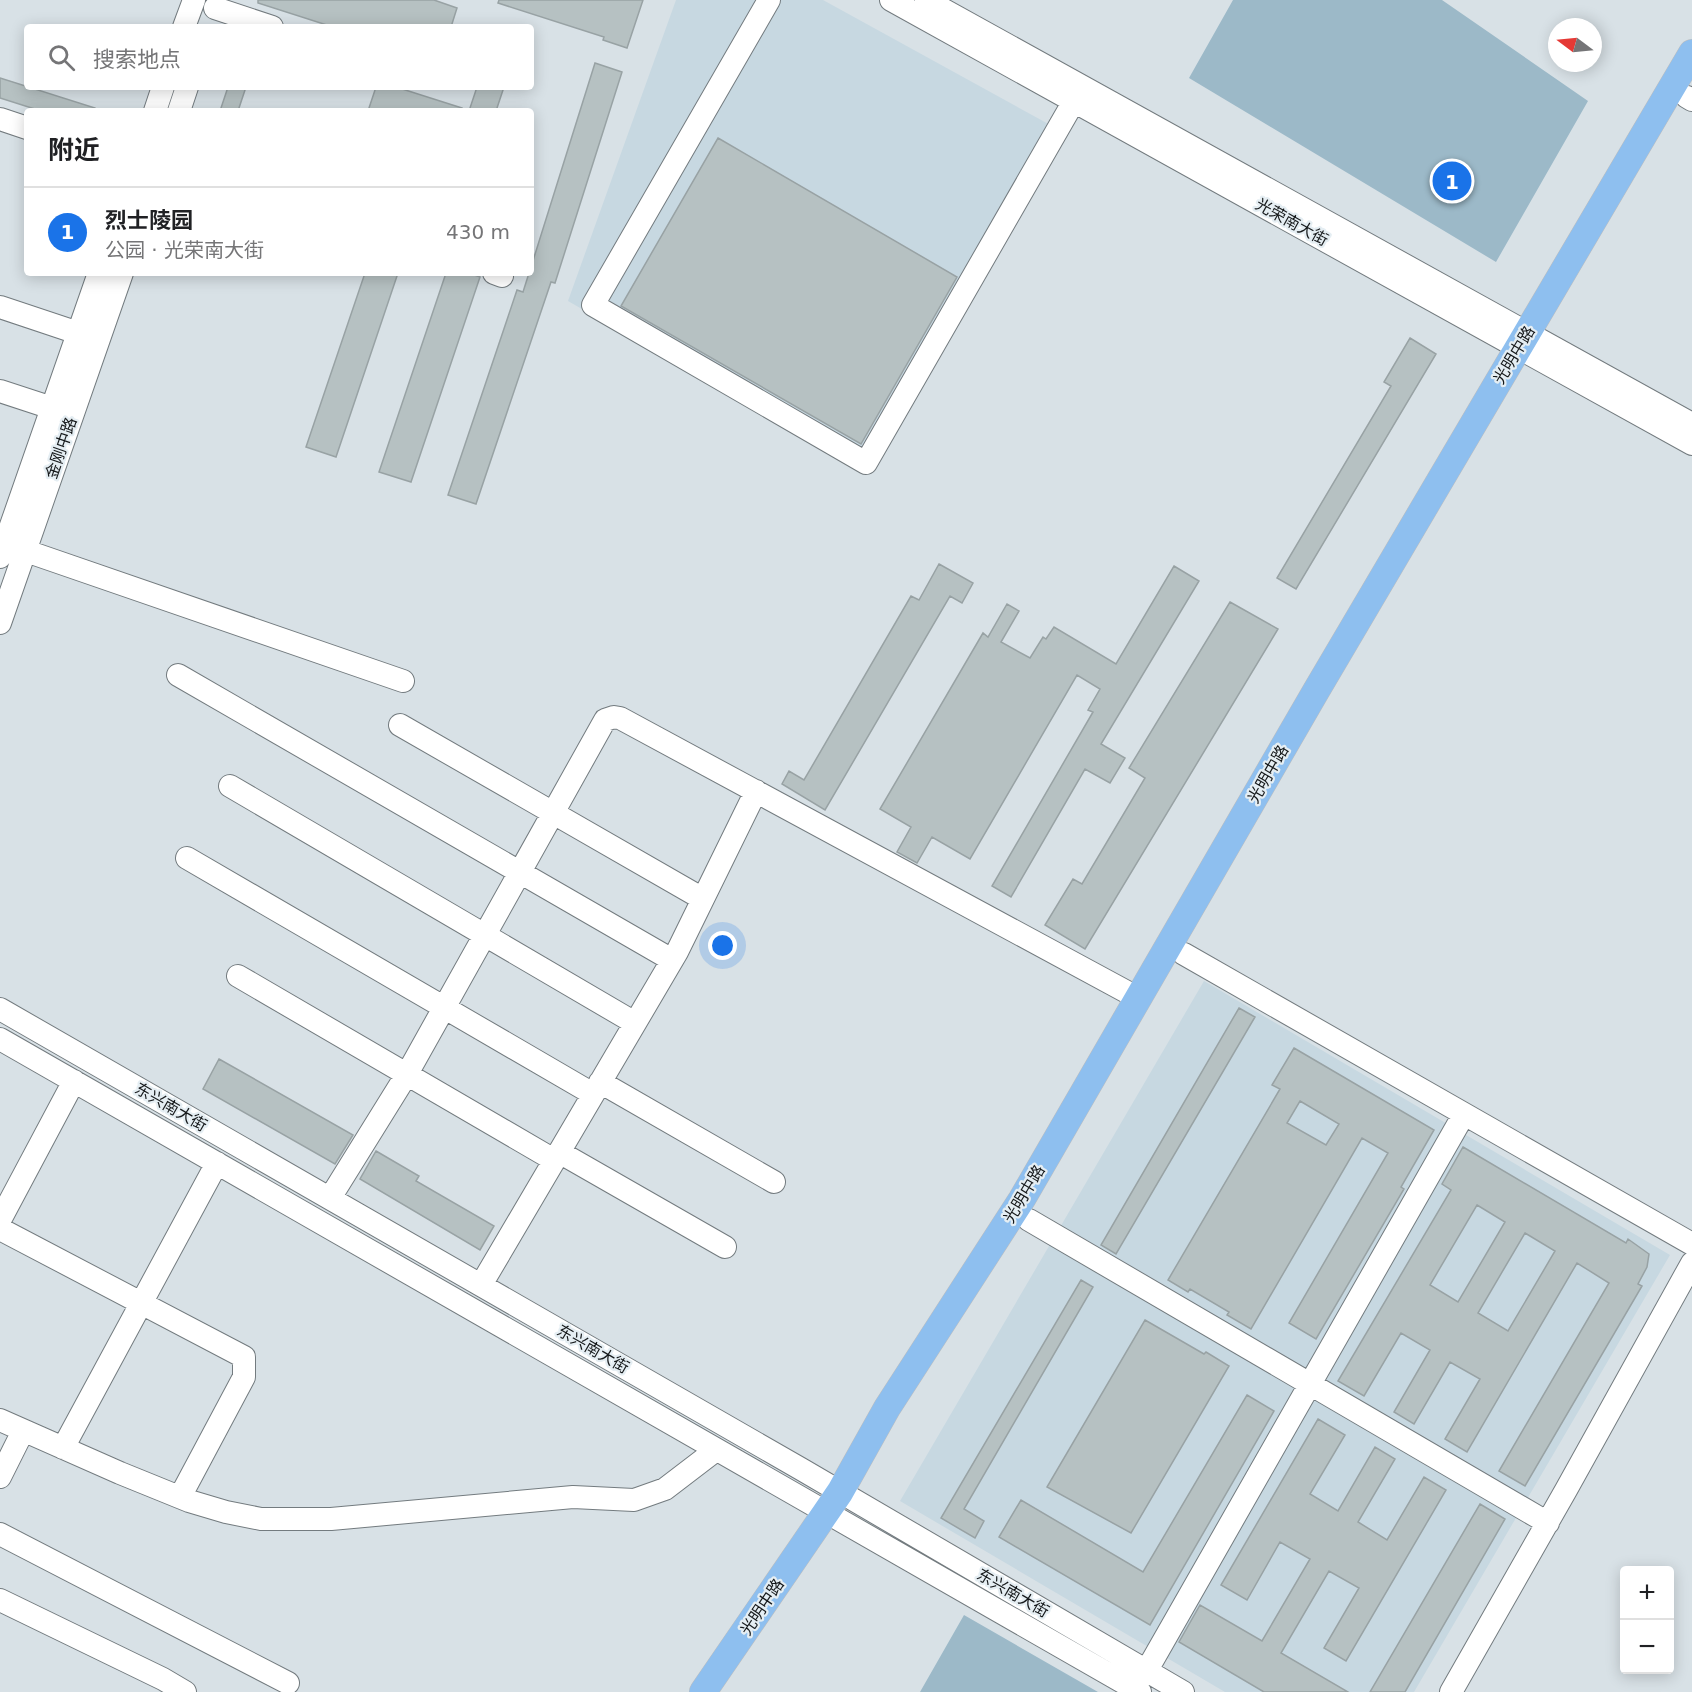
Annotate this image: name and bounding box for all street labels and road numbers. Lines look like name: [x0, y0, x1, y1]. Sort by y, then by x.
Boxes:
street label: 光荣南大街: [1252, 194, 1332, 250]
street label: 光明中路: [1489, 323, 1539, 387]
street label: 金刚中路: [42, 415, 80, 481]
street label: 光明中路: [1244, 742, 1292, 806]
street label: 东兴南大街: [132, 1079, 210, 1135]
street label: 光明中路: [999, 1162, 1049, 1226]
street label: 东兴南大街: [554, 1321, 632, 1377]
street label: 东兴南大街: [974, 1565, 1052, 1621]
street label: 光明中路: [736, 1575, 788, 1639]

